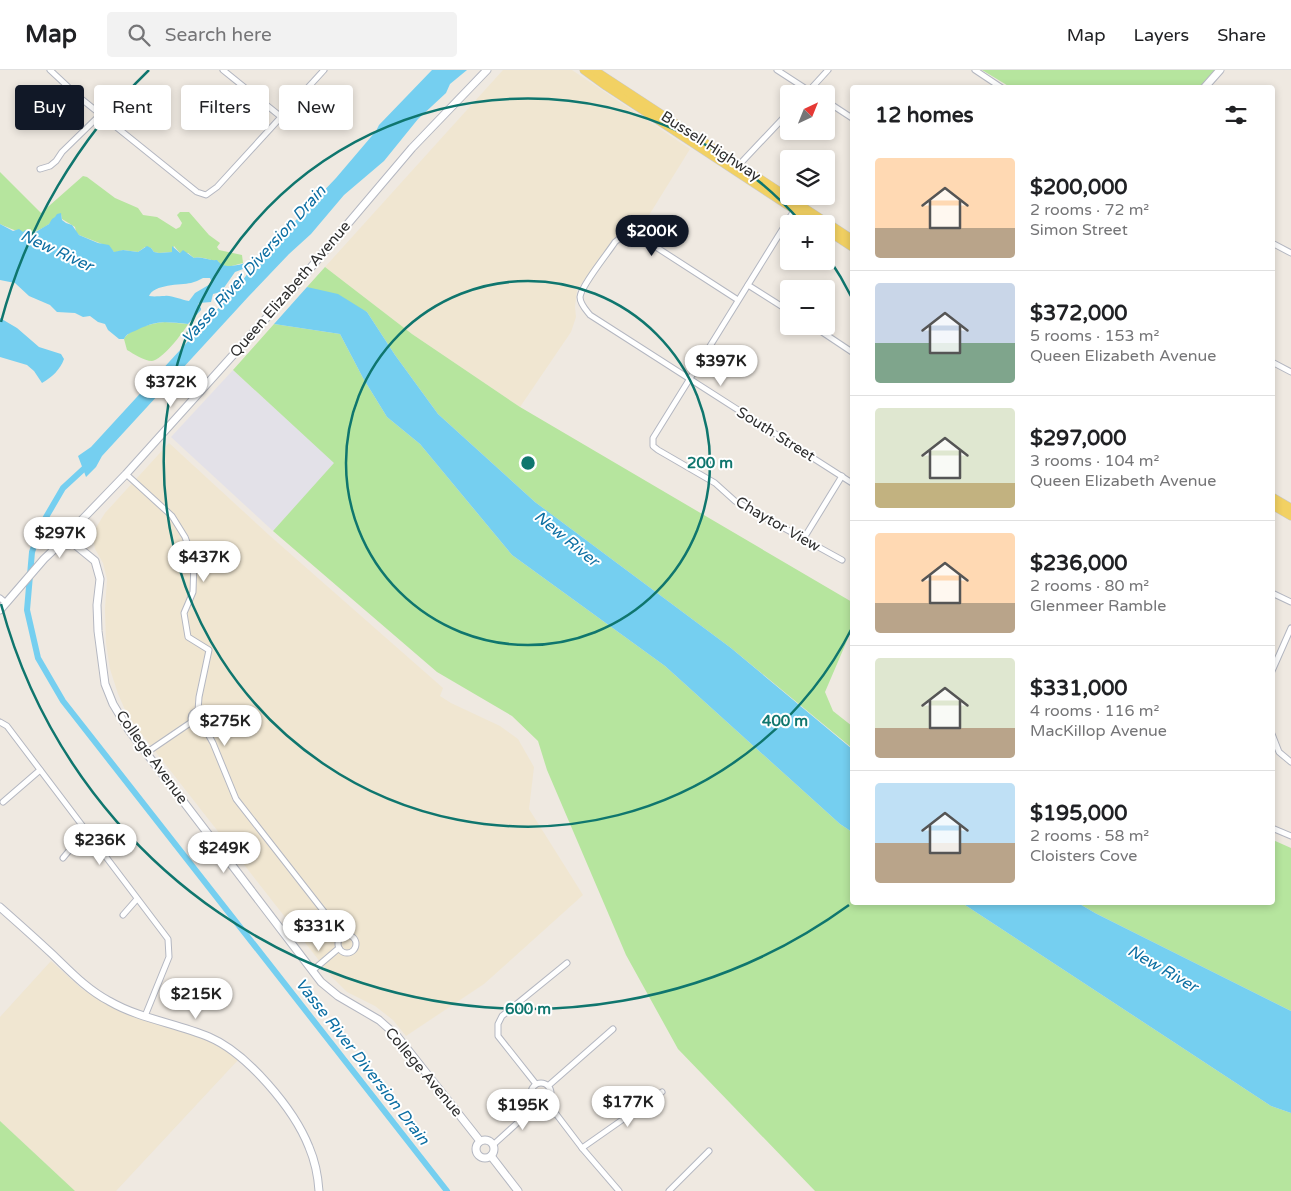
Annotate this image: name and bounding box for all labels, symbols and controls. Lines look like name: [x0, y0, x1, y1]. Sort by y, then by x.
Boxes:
search box: [107, 12, 457, 57]
text: Map: [25, 20, 77, 49]
icon: search: [125, 21, 153, 49]
text: Search here: [165, 24, 272, 46]
text: Map: [1067, 24, 1106, 46]
text: Layers: [1134, 24, 1189, 46]
text: Share: [1217, 24, 1266, 46]
chip: Buy: [15, 85, 84, 130]
chip: Rent: [94, 85, 171, 130]
chip: Filters: [181, 85, 269, 130]
chip: New: [279, 85, 353, 130]
north arrow: [780, 85, 835, 140]
map controls: [780, 85, 835, 335]
icon: filters: [1222, 101, 1250, 129]
text: 12 homes: [875, 103, 974, 128]
street label: Bussell Highway: [658, 107, 764, 185]
button: layers: [780, 150, 835, 205]
text: $200,000: [1030, 175, 1128, 200]
icon: home: [915, 178, 975, 238]
water label: Vasse River Diversion Drain: [177, 180, 331, 348]
text: 2 rooms · 72 m²: [1030, 200, 1149, 220]
pin: $200K: [617, 214, 687, 257]
button: +: [780, 215, 835, 270]
street label: Queen Elizabeth Avenue: [226, 217, 354, 361]
text: Simon Street: [1030, 220, 1128, 240]
text: $200K: [627, 221, 677, 241]
water label: New River: [17, 225, 98, 277]
button: −: [780, 280, 835, 335]
text: $372,000: [1030, 301, 1128, 326]
icon: home: [915, 303, 975, 363]
text: 5 rooms · 153 m²: [1030, 326, 1159, 346]
pin: $397K: [686, 344, 756, 387]
text: Queen Elizabeth Avenue: [1030, 346, 1216, 366]
text: $397K: [696, 351, 746, 371]
pin: $372K: [136, 366, 206, 408]
text: $372K: [146, 372, 196, 392]
street label: South Street: [733, 403, 819, 465]
text: $297,000: [1030, 426, 1126, 451]
icon: home: [915, 428, 975, 488]
text: 3 rooms · 104 m²: [1030, 451, 1159, 471]
centre of rings: [519, 454, 537, 472]
text: 200 m: [687, 454, 733, 472]
text: Queen Elizabeth Avenue: [1030, 471, 1216, 491]
street label: Chaytor View: [732, 492, 824, 556]
water label: New River: [530, 507, 604, 572]
pin: $297K: [25, 516, 95, 559]
text: $297K: [35, 523, 85, 543]
pin: $437K: [169, 540, 239, 583]
text: $437K: [179, 547, 229, 567]
text: $236,000: [1030, 551, 1128, 576]
icon: home: [915, 553, 975, 613]
text: 2 rooms · 80 m²: [1030, 576, 1149, 596]
text: Glenmeer Ramble: [1030, 596, 1166, 616]
text: $331,000: [1030, 676, 1128, 701]
icon: home: [915, 678, 975, 738]
text: 4 rooms · 116 m²: [1030, 701, 1159, 721]
pin: $275K: [190, 704, 260, 747]
street label: College Avenue: [112, 707, 192, 807]
text: $275K: [200, 711, 250, 731]
text: 400 m: [762, 712, 808, 730]
text: MacKillop Avenue: [1030, 721, 1167, 741]
text: $195,000: [1030, 801, 1127, 826]
icon: home: [915, 803, 975, 863]
pin: $236K: [65, 824, 135, 866]
text: 2 rooms · 58 m²: [1030, 826, 1149, 846]
text: $236K: [75, 830, 125, 850]
pin: $249K: [189, 832, 259, 874]
text: $249K: [199, 838, 249, 858]
text: Cloisters Cove: [1030, 846, 1137, 866]
pin: $331K: [284, 910, 354, 952]
text: $331K: [294, 916, 344, 936]
water label: New River: [1124, 941, 1203, 998]
water label: Vasse River Diversion Drain: [291, 974, 434, 1150]
pin: $215K: [161, 978, 231, 1020]
text: $215K: [171, 984, 221, 1004]
text: 600 m: [505, 1000, 551, 1018]
street label: College Avenue: [381, 1024, 467, 1120]
pin: $177K: [593, 1086, 663, 1128]
pin: $195K: [488, 1088, 558, 1131]
text: $177K: [603, 1092, 653, 1112]
text: $195K: [498, 1095, 548, 1115]

